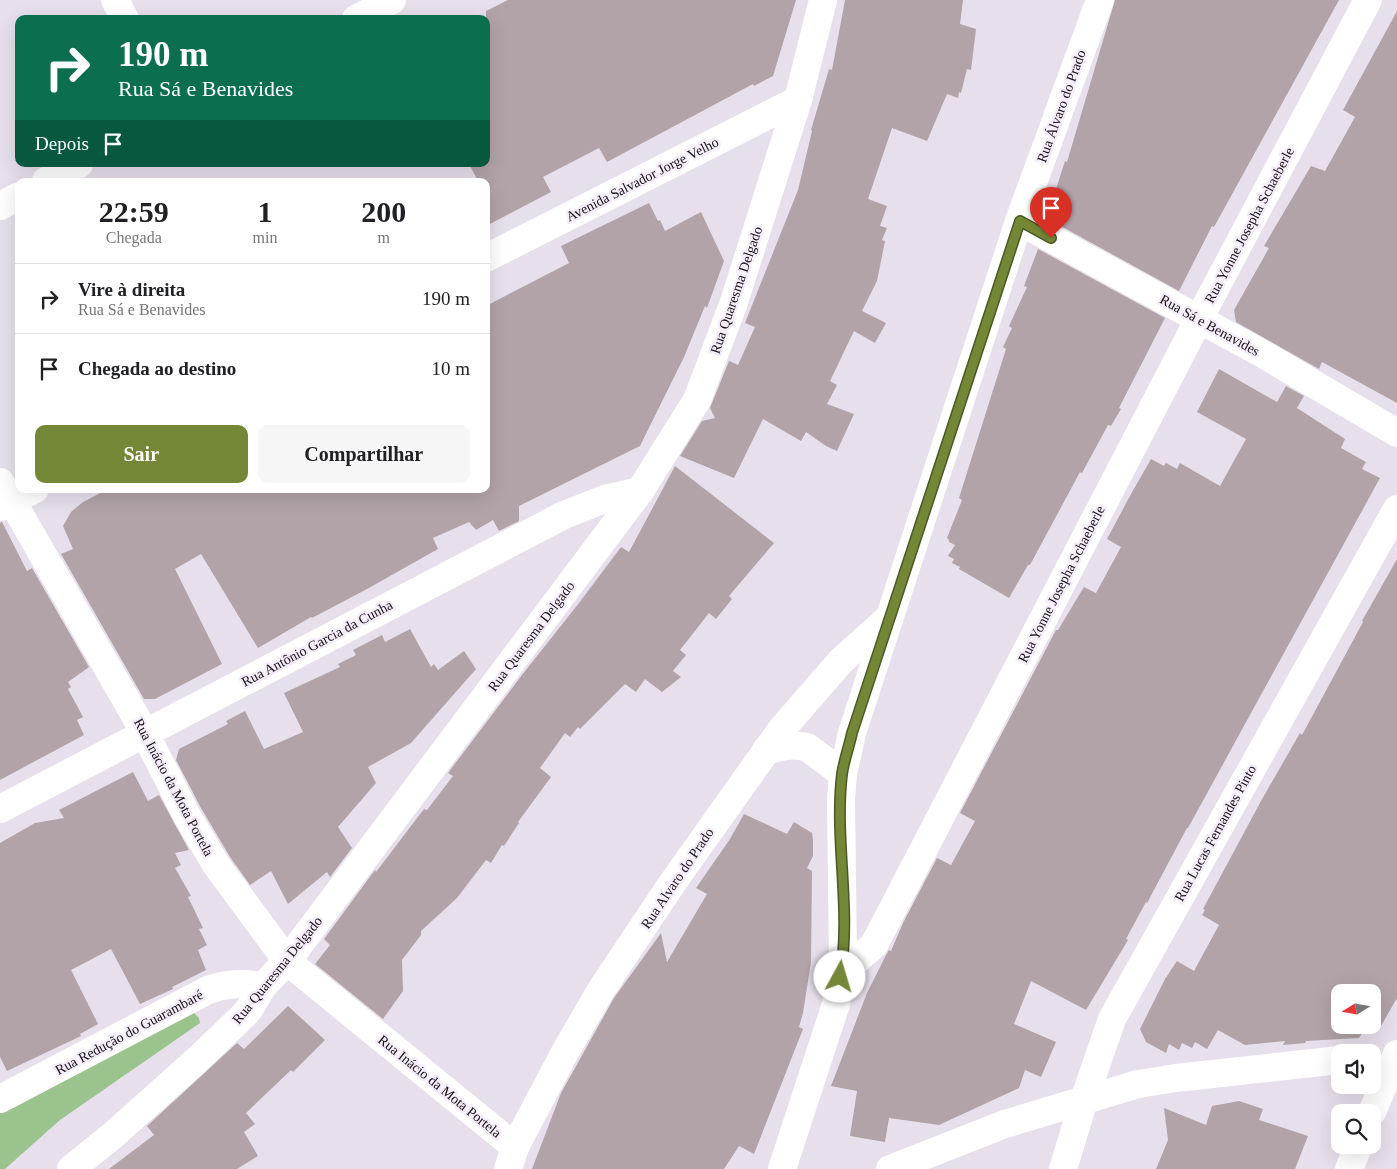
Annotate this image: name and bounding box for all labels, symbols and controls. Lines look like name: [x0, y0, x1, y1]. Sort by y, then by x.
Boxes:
icon: right: [35, 35, 100, 100]
text: 190 m: [118, 35, 208, 74]
street label: Rua Álvaro do Prado: [1033, 48, 1089, 164]
text: Rua Sá e Benavides: [118, 76, 293, 101]
icon: arrive: [99, 130, 127, 158]
text: Depois: [35, 133, 89, 154]
street label: Avenida Salvador Jorge Velho: [563, 134, 721, 225]
street label: Rua Yonne Josepha Schaeberle: [1202, 145, 1297, 306]
pin: [1030, 187, 1072, 238]
icon: arrive: [1037, 194, 1065, 222]
text: 22:59: [99, 195, 169, 228]
text: 1: [257, 195, 272, 228]
text: 200: [361, 195, 406, 228]
street label: Rua Quaresma Delgado: [708, 224, 765, 356]
text: Chegada: [106, 229, 162, 246]
text: min: [253, 229, 277, 246]
text: m: [377, 229, 390, 246]
text: Vire à direita: [78, 279, 185, 300]
icon: right: [35, 285, 63, 313]
text: 190 m: [422, 288, 470, 309]
street label: Rua Sá e Benavides: [1157, 292, 1262, 359]
text: Rua Sá e Benavides: [78, 301, 206, 318]
icon: arrive: [35, 355, 63, 383]
text: Chegada ao destino: [78, 358, 236, 379]
text: 10 m: [431, 358, 470, 379]
button: Sair: [35, 425, 248, 483]
button: Compartilhar: [258, 425, 470, 483]
street label: Rua Yonne Josepha Schaeberle: [1015, 503, 1108, 665]
street label: Rua Quaresma Delgado: [485, 578, 578, 694]
street label: Rua Antônio Garcia da Cunha: [239, 597, 396, 690]
street label: Rua Inácio da Mota Portela: [131, 716, 217, 859]
street label: Rua Lucas Fernandes Pinto: [1172, 762, 1259, 904]
street label: Rua Alvaro do Prado: [638, 825, 717, 931]
street label: Rua Quaresma Delgado: [229, 914, 325, 1027]
position arrow: [813, 950, 865, 1002]
north arrow: [1331, 984, 1381, 1034]
map controls: [1331, 984, 1381, 1154]
street label: Rua Redução do Guarambaré: [53, 987, 206, 1078]
street label: Rua Inácio da Mota Portela: [375, 1032, 505, 1141]
button: sound: [1331, 1044, 1381, 1094]
button: search: [1331, 1104, 1381, 1154]

